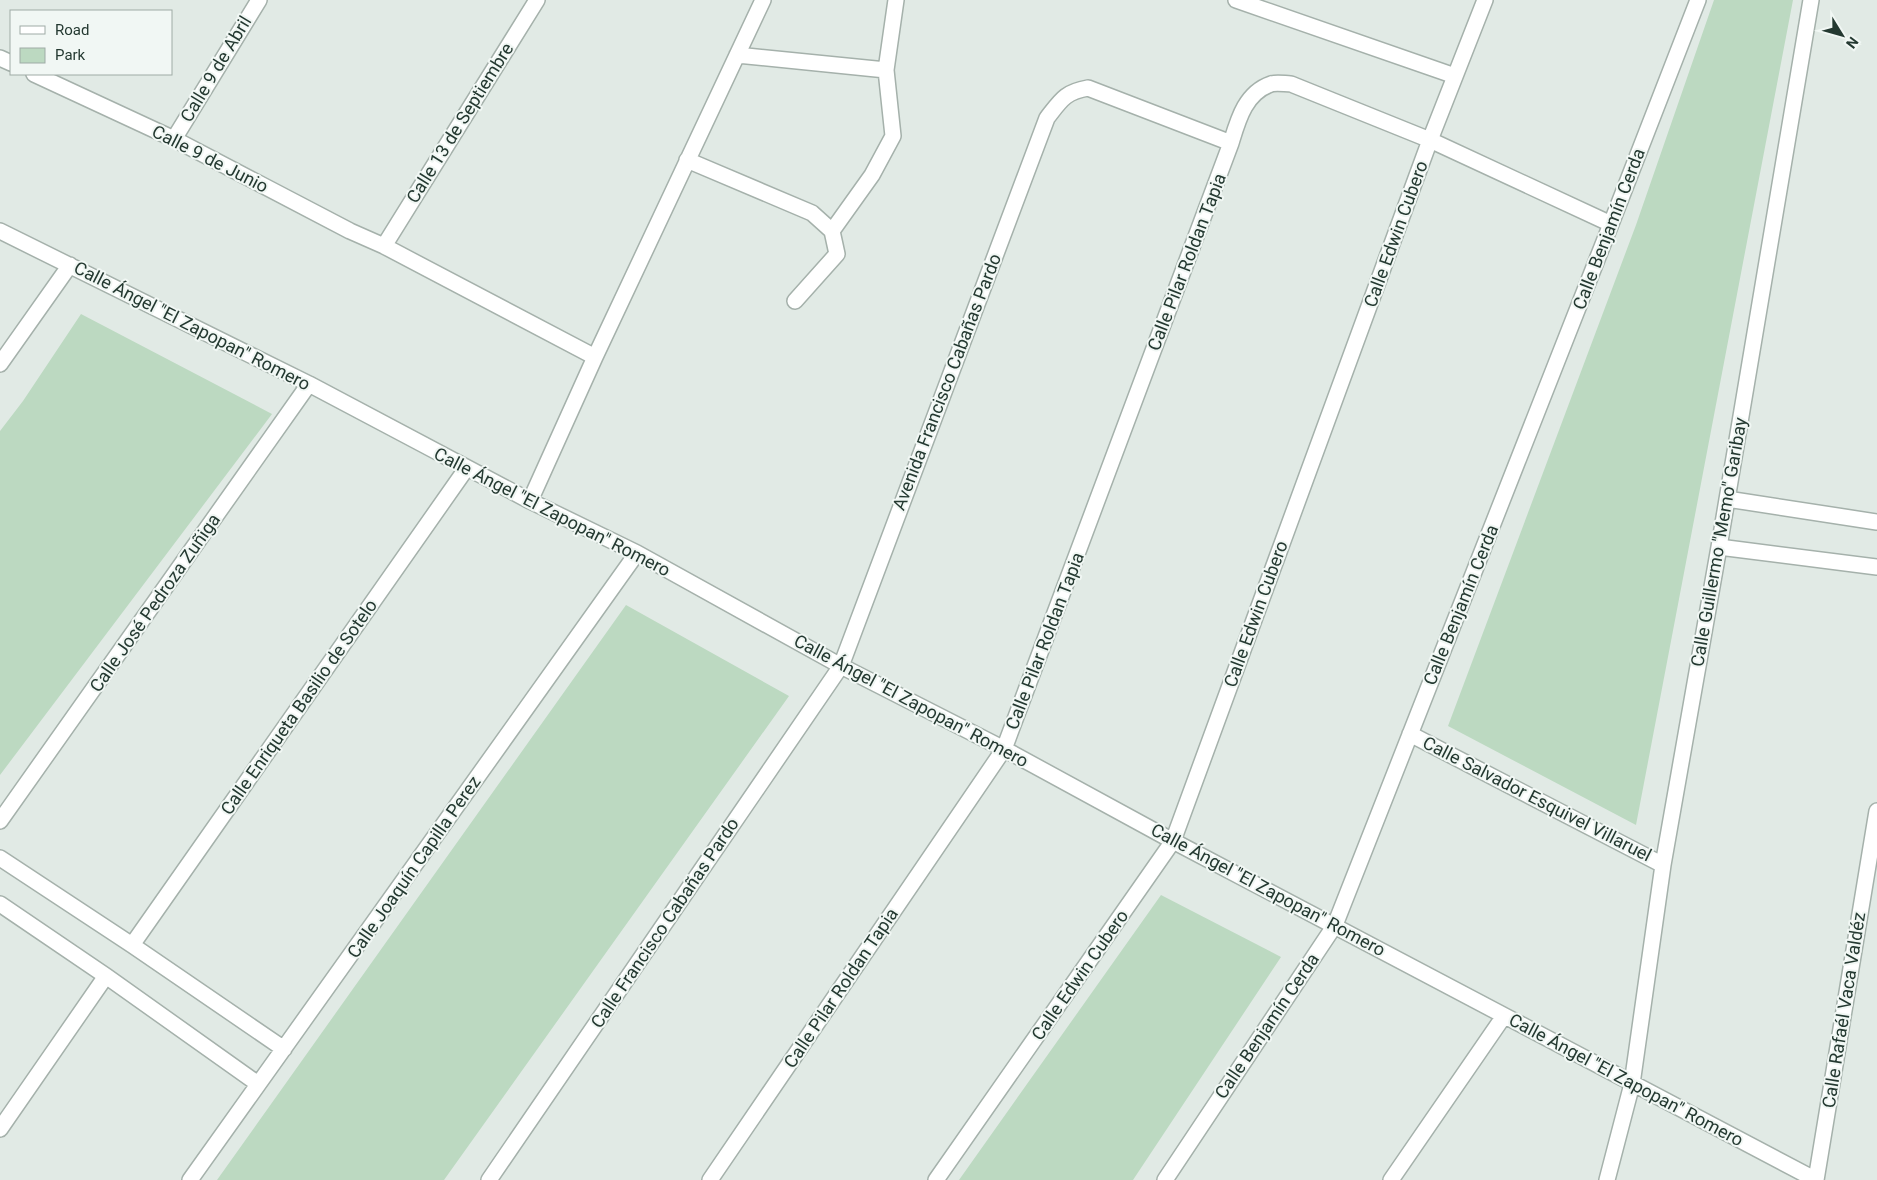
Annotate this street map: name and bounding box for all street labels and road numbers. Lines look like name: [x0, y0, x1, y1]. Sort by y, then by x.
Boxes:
street label: Calle 9 de Abril: [176, 12, 255, 125]
street label: Calle 13 de Septiembre: [402, 39, 517, 207]
street label: Calle 9 de Junio: [149, 120, 272, 197]
street label: Calle Benjamín Cerda: [1568, 145, 1649, 312]
street label: Calle Edwin Cubero: [1359, 158, 1432, 310]
street label: Calle Pilar Roldan Tapia: [1143, 170, 1230, 353]
street label: Avenida Francisco Cabañas Pardo: [888, 251, 1005, 513]
street label: Calle Ángel "El Zapopan" Romero: [71, 257, 314, 394]
street label: Calle Guillermo "Memo" Garibay: [1686, 415, 1751, 668]
street label: Calle Ángel "El Zapopan" Romero: [431, 443, 674, 580]
street label: Calle José Pedroza Zuñiga: [85, 510, 224, 696]
street label: Calle Benjamín Cerda: [1419, 522, 1502, 688]
street label: Calle Edwin Cubero: [1219, 538, 1292, 690]
street label: Calle Pilar Roldan Tapia: [1001, 549, 1088, 732]
street label: Calle Enriqueta Basilio de Sotelo: [216, 595, 381, 818]
street label: Calle Ángel "El Zapopan" Romero: [791, 630, 1032, 771]
street label: Calle Salvador Esquivel Villaruel: [1419, 732, 1655, 866]
street label: Calle Joaquín Capilla Perez: [343, 772, 485, 962]
street label: Calle Francisco Cabañas Pardo: [586, 814, 743, 1032]
street label: Calle Ángel "El Zapopan" Romero: [1148, 819, 1389, 960]
street label: Calle Pilar Roldan Tapia: [779, 904, 902, 1072]
street label: Calle Edwin Cubero: [1027, 906, 1132, 1044]
street label: Calle Rafaél Vaca Valdéz: [1818, 910, 1869, 1109]
street label: Calle Benjamín Cerda: [1210, 949, 1323, 1102]
street label: Calle Ángel "El Zapopan" Romero: [1506, 1009, 1747, 1150]

